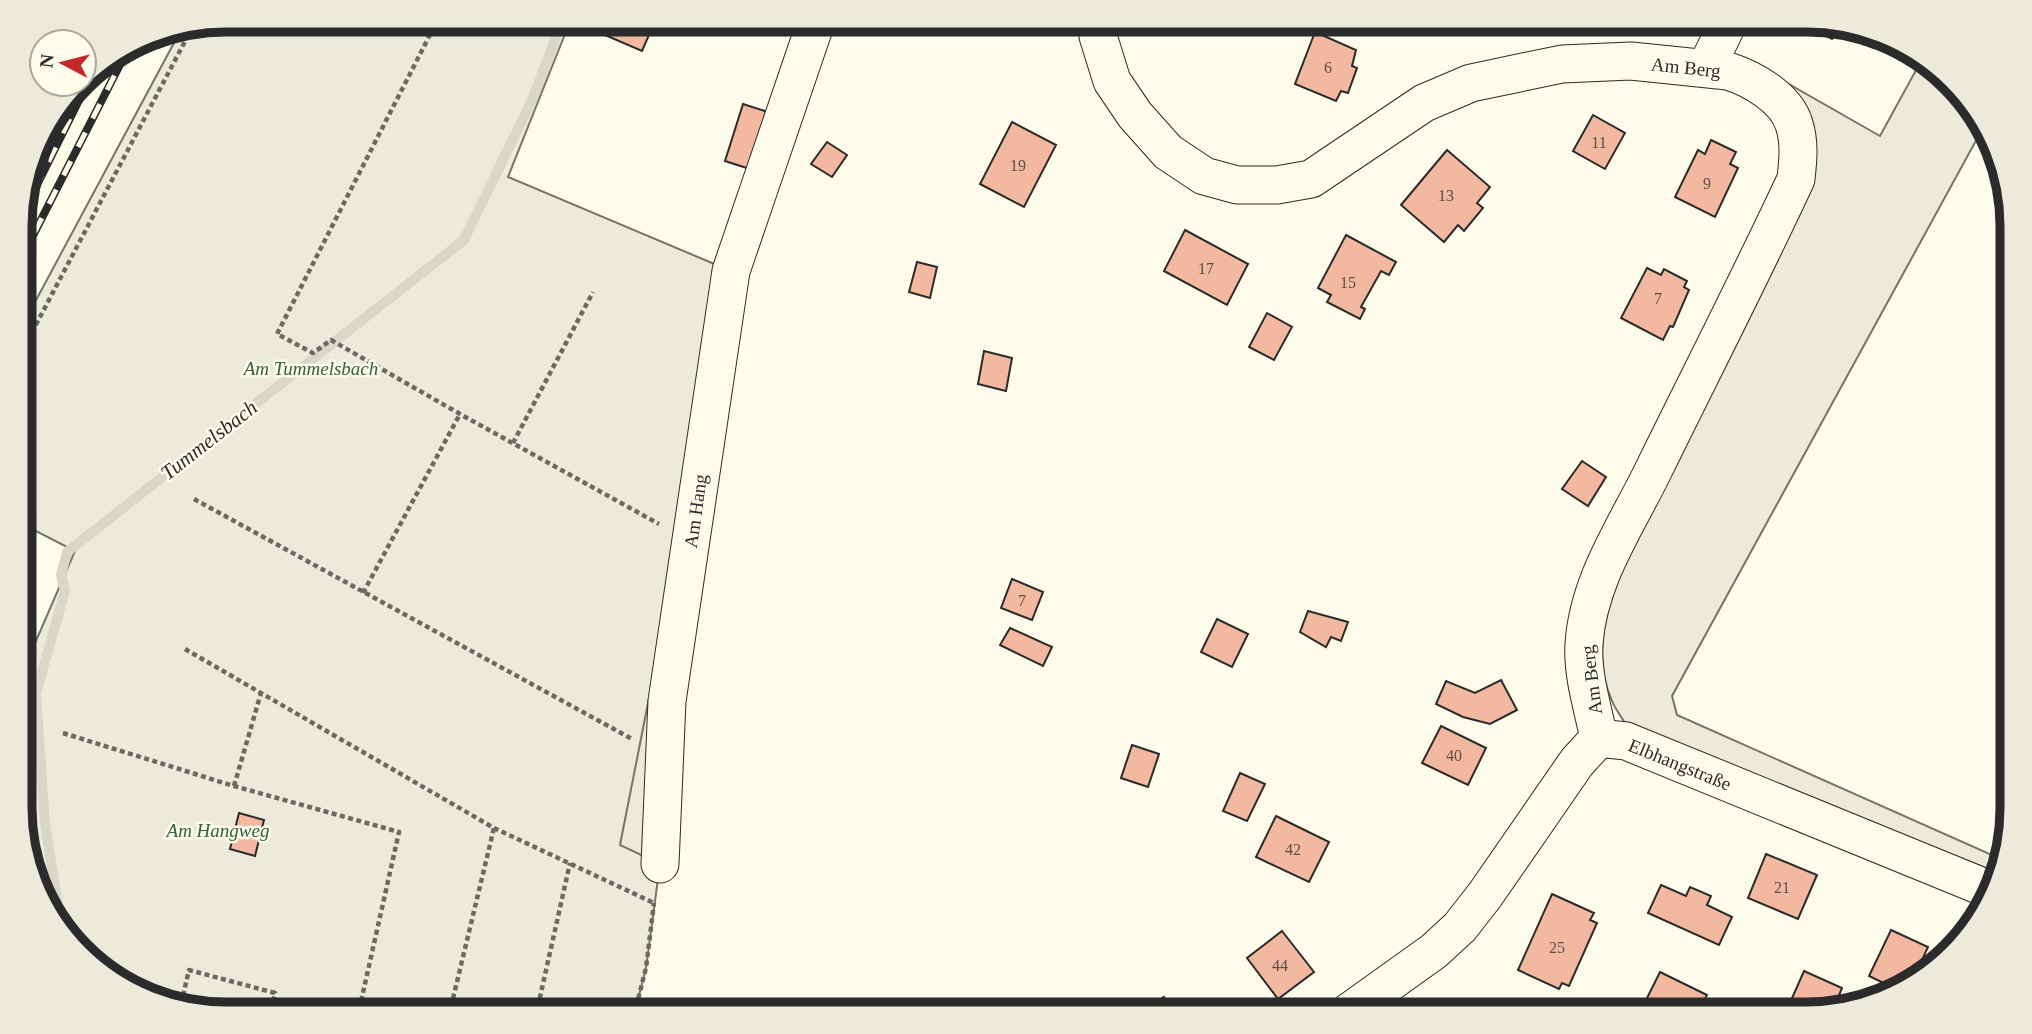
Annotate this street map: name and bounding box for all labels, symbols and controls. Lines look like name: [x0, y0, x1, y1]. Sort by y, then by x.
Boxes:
north arrow: [28, 28, 98, 98]
text: N: [35, 53, 58, 69]
street label: Am Berg: [1650, 53, 1722, 82]
house number: 6: [1324, 59, 1332, 76]
house number: 11: [1591, 134, 1607, 151]
house number: 19: [1010, 157, 1026, 174]
house number: 9: [1703, 175, 1711, 192]
house number: 13: [1438, 187, 1454, 204]
house number: 17: [1198, 260, 1214, 277]
house number: 15: [1340, 274, 1356, 291]
house number: 7: [1654, 290, 1662, 307]
park label: Am Tummelsbach: [242, 358, 378, 379]
water label: Tummelsbach: [156, 395, 262, 485]
street label: Am Hang: [680, 472, 711, 549]
house number: 7: [1018, 592, 1026, 609]
street label: Am Berg: [1577, 644, 1606, 716]
street label: Elbhangstraße: [1625, 734, 1734, 795]
house number: 40: [1446, 747, 1462, 764]
park label: Am Hangweg: [165, 820, 269, 841]
house number: 42: [1285, 841, 1301, 858]
house number: 21: [1774, 879, 1790, 896]
house number: 25: [1549, 939, 1565, 956]
house number: 44: [1272, 957, 1288, 974]

